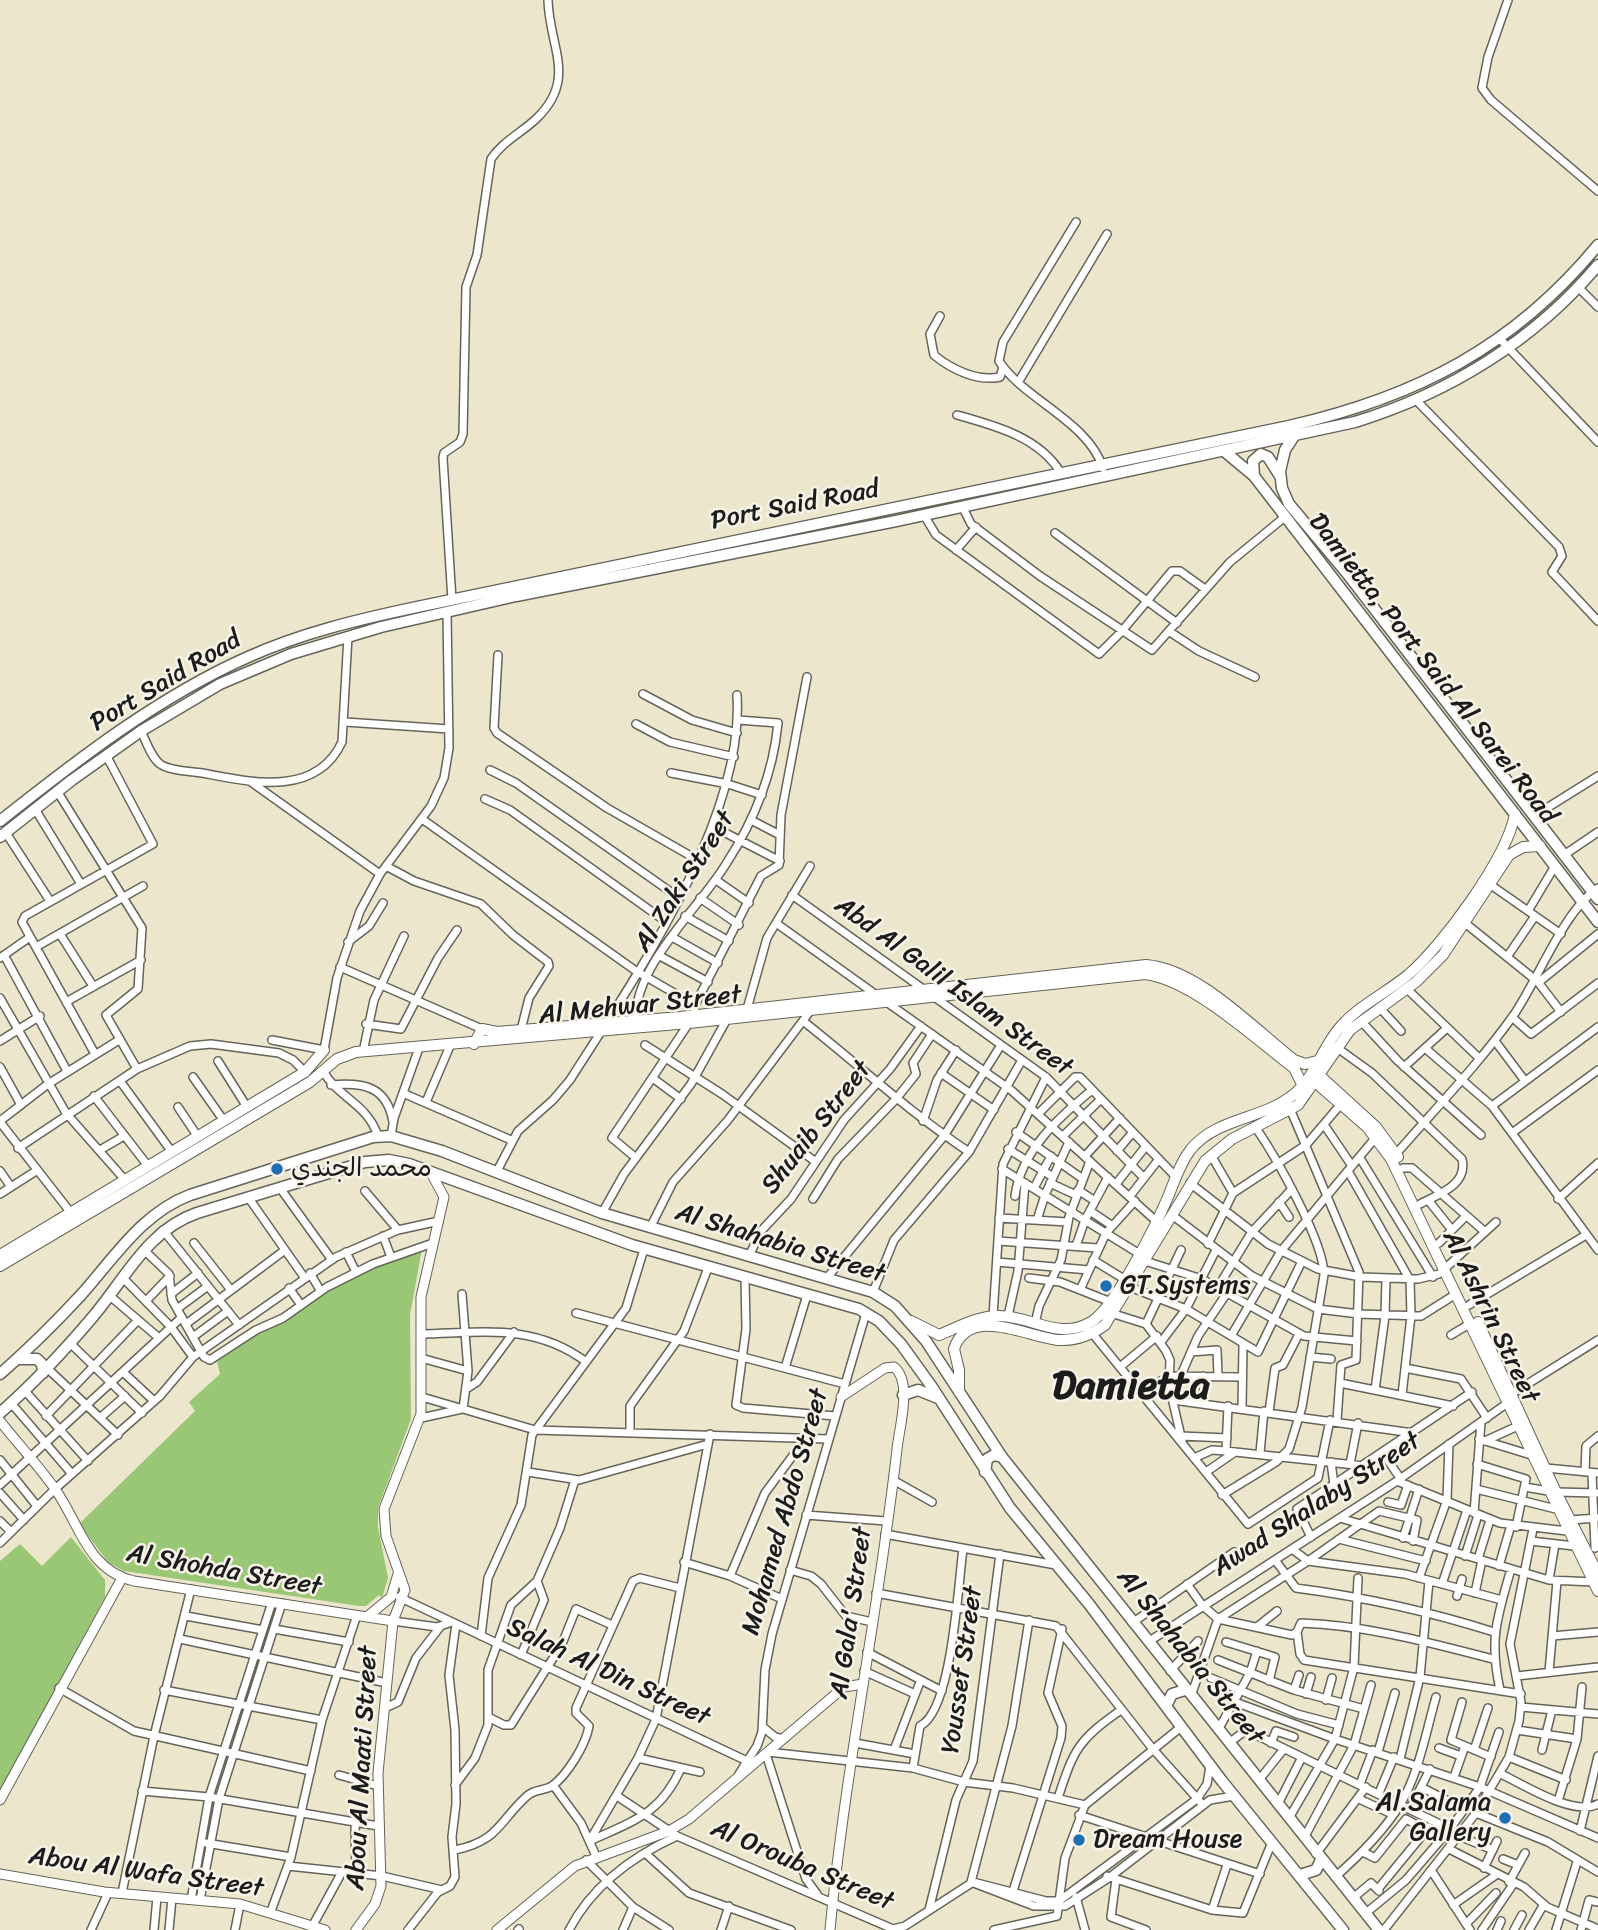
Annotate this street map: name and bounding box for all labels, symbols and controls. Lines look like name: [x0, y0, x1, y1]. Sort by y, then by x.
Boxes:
street label: Port Said Road: [708, 474, 882, 538]
street label: Damietta, Port Said Al Sarei Road: [1301, 507, 1563, 831]
street label: Port Said Road: [85, 625, 247, 739]
street label: Al Zaki Street: [628, 806, 742, 958]
street label: Abd Al Galil Islam Street: [828, 890, 1078, 1084]
street label: Al Mehwar Street: [537, 980, 743, 1032]
street label: Shuaib Street: [755, 1055, 879, 1201]
place label: محمد الجندي: [291, 1153, 432, 1185]
marker: محمد الجندي: [269, 1161, 285, 1177]
street label: Al Shahabia Street: [672, 1197, 888, 1291]
street label: Al Ashrin Street: [1435, 1226, 1545, 1408]
place label: GT.Systems: [1120, 1270, 1250, 1302]
marker: GT.Systems: [1098, 1278, 1114, 1294]
district label: Damietta: [1052, 1364, 1210, 1412]
street label: Mohamed Abdo Street: [736, 1385, 836, 1639]
street label: Awad Shalaby Street: [1207, 1426, 1427, 1584]
street label: Al Gala' Street: [825, 1525, 879, 1701]
street label: Al Shohda Street: [124, 1539, 324, 1603]
street label: Al Shahabia Street: [1109, 1563, 1271, 1751]
street label: Youssef Street: [936, 1584, 990, 1756]
street label: Salah Al Din Street: [501, 1612, 715, 1734]
street label: Abou Al Maati Street: [341, 1645, 385, 1891]
place label: Al.Salama Gallery: [1376, 1787, 1491, 1848]
marker: Al.Salama Gallery: [1497, 1810, 1513, 1826]
street label: Al Orouba Street: [706, 1814, 898, 1918]
place label: Dream House: [1093, 1824, 1242, 1856]
marker: Dream House: [1071, 1832, 1087, 1848]
street label: Abou Al Wafa Street: [27, 1841, 265, 1905]

